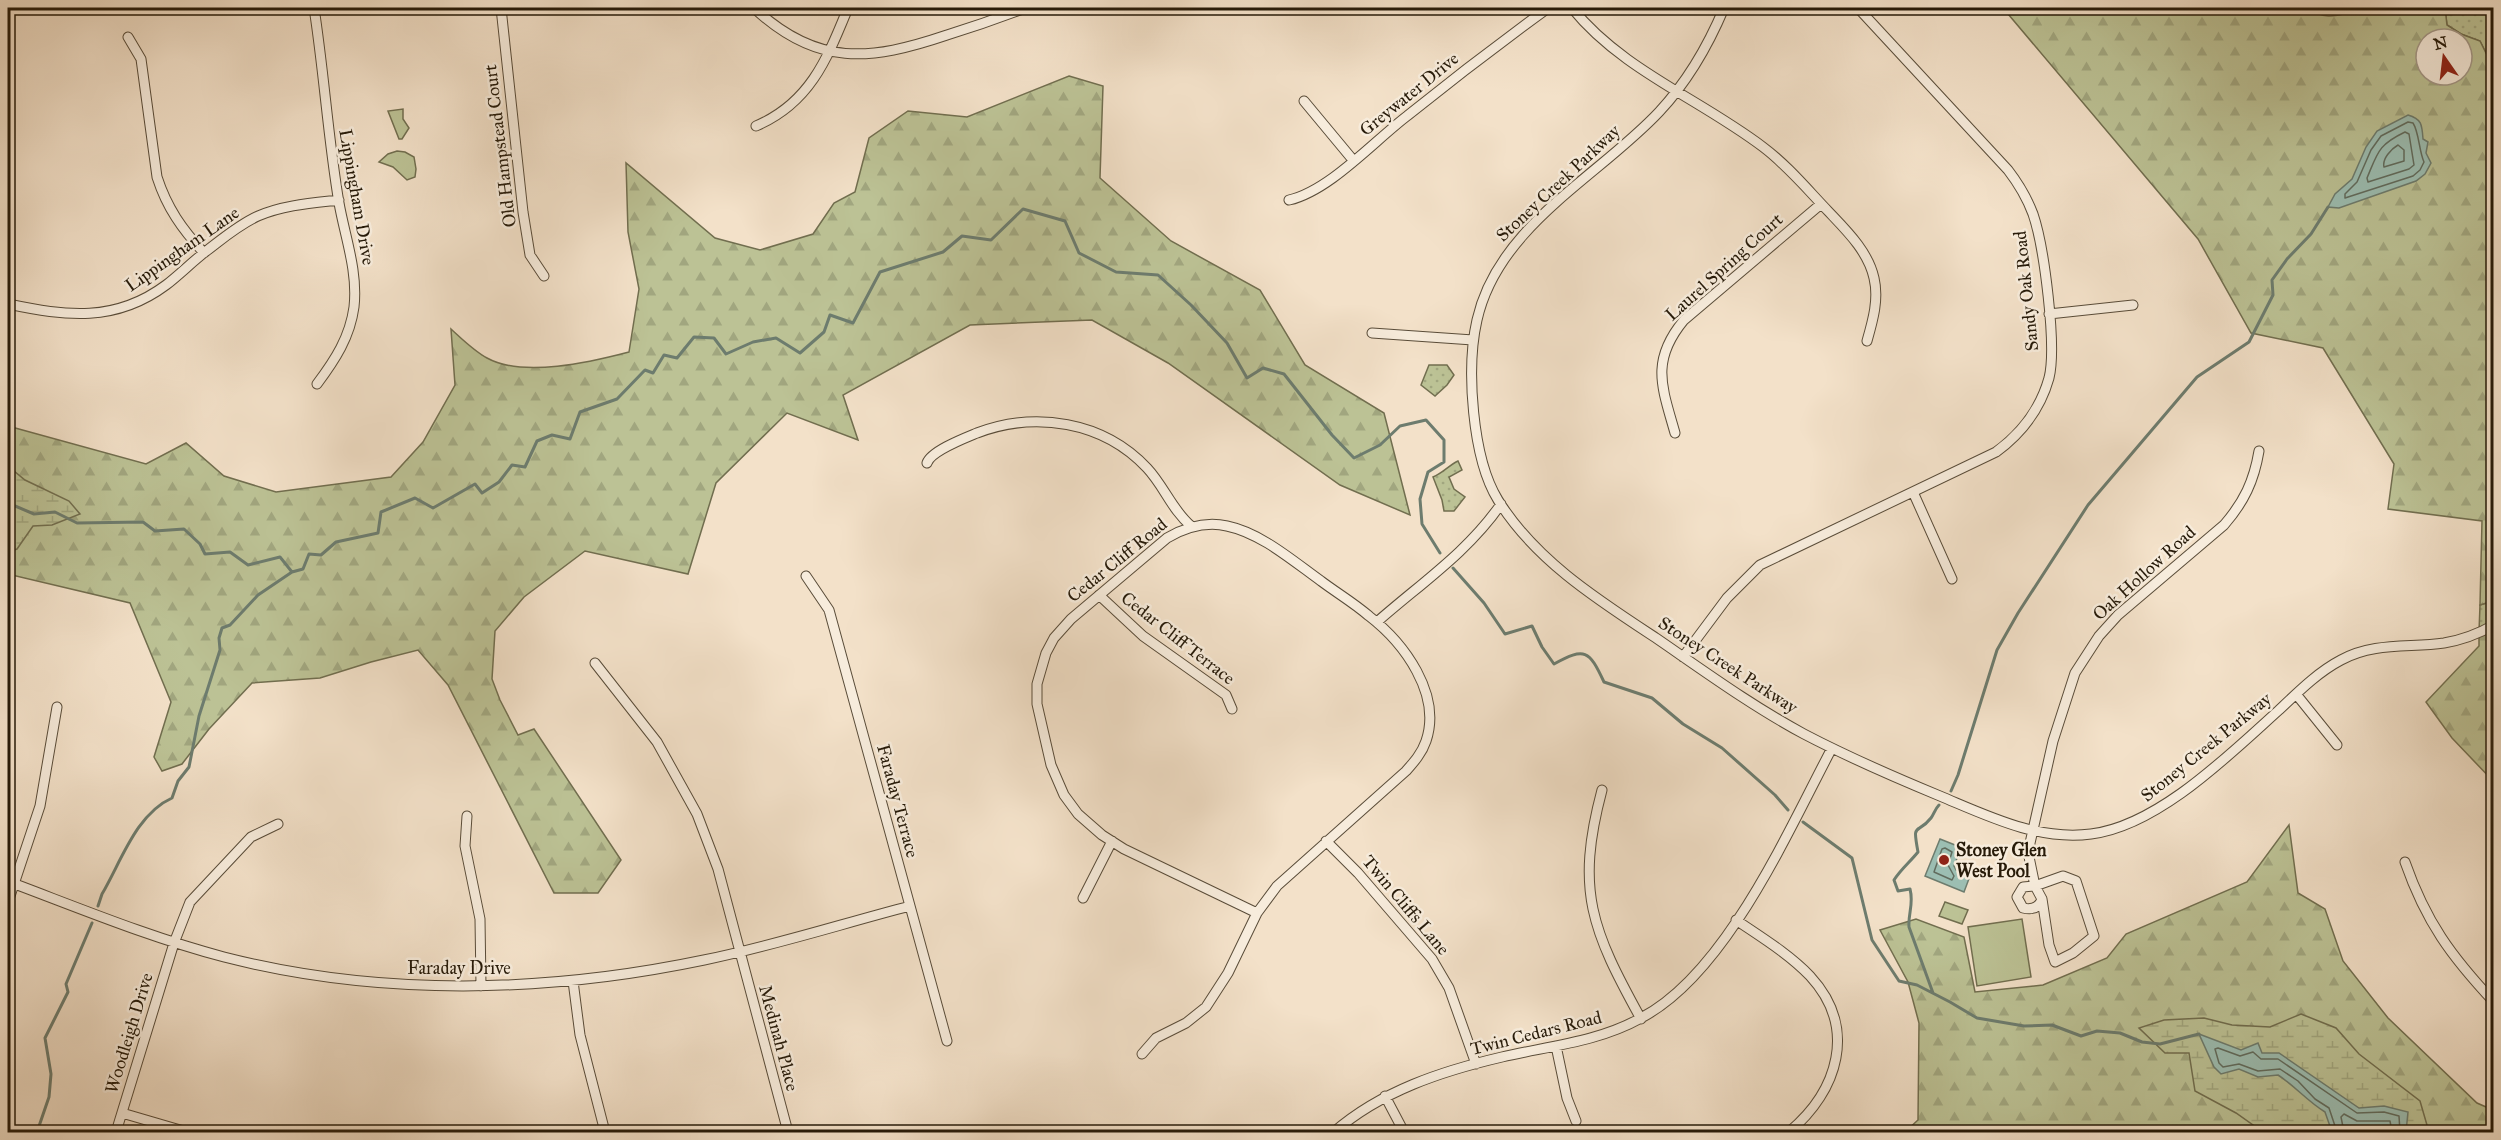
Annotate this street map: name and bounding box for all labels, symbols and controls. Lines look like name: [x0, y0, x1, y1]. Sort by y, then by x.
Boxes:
north arrow: [2414, 27, 2474, 87]
text: N: [2432, 32, 2450, 54]
street label: Greywater Drive: [1355, 47, 1463, 141]
street label: Old Hampstead Court: [479, 63, 521, 229]
street label: Stoney Creek Parkway: [1491, 119, 1625, 246]
street label: Lippingham Drive: [333, 127, 380, 267]
street label: Lippingham Lane: [121, 202, 244, 297]
street label: Laurel Spring Court: [1661, 208, 1788, 326]
street label: Sandy Oak Road: [2009, 230, 2043, 352]
street label: Cedar Cliff Road: [1063, 513, 1171, 607]
street label: Oak Hollow Road: [2088, 521, 2200, 625]
street label: Cedar Cliff Terrace: [1117, 587, 1239, 689]
street label: Stoney Creek Parkway: [1654, 612, 1802, 719]
street label: Stoney Creek Parkway: [2136, 687, 2276, 806]
street label: Faraday Terrace: [872, 742, 924, 860]
place label: Stoney Glen West Pool: [1956, 839, 2047, 882]
street label: Twin Cliffs Lane: [1358, 850, 1454, 960]
marker: Stoney Glen West Pool: [1937, 853, 1951, 867]
street label: Faraday Drive: [407, 957, 511, 979]
street label: Woodleigh Drive: [100, 970, 159, 1096]
street label: Medinah Place: [754, 983, 804, 1093]
street label: Twin Cedars Road: [1468, 1006, 1604, 1060]

